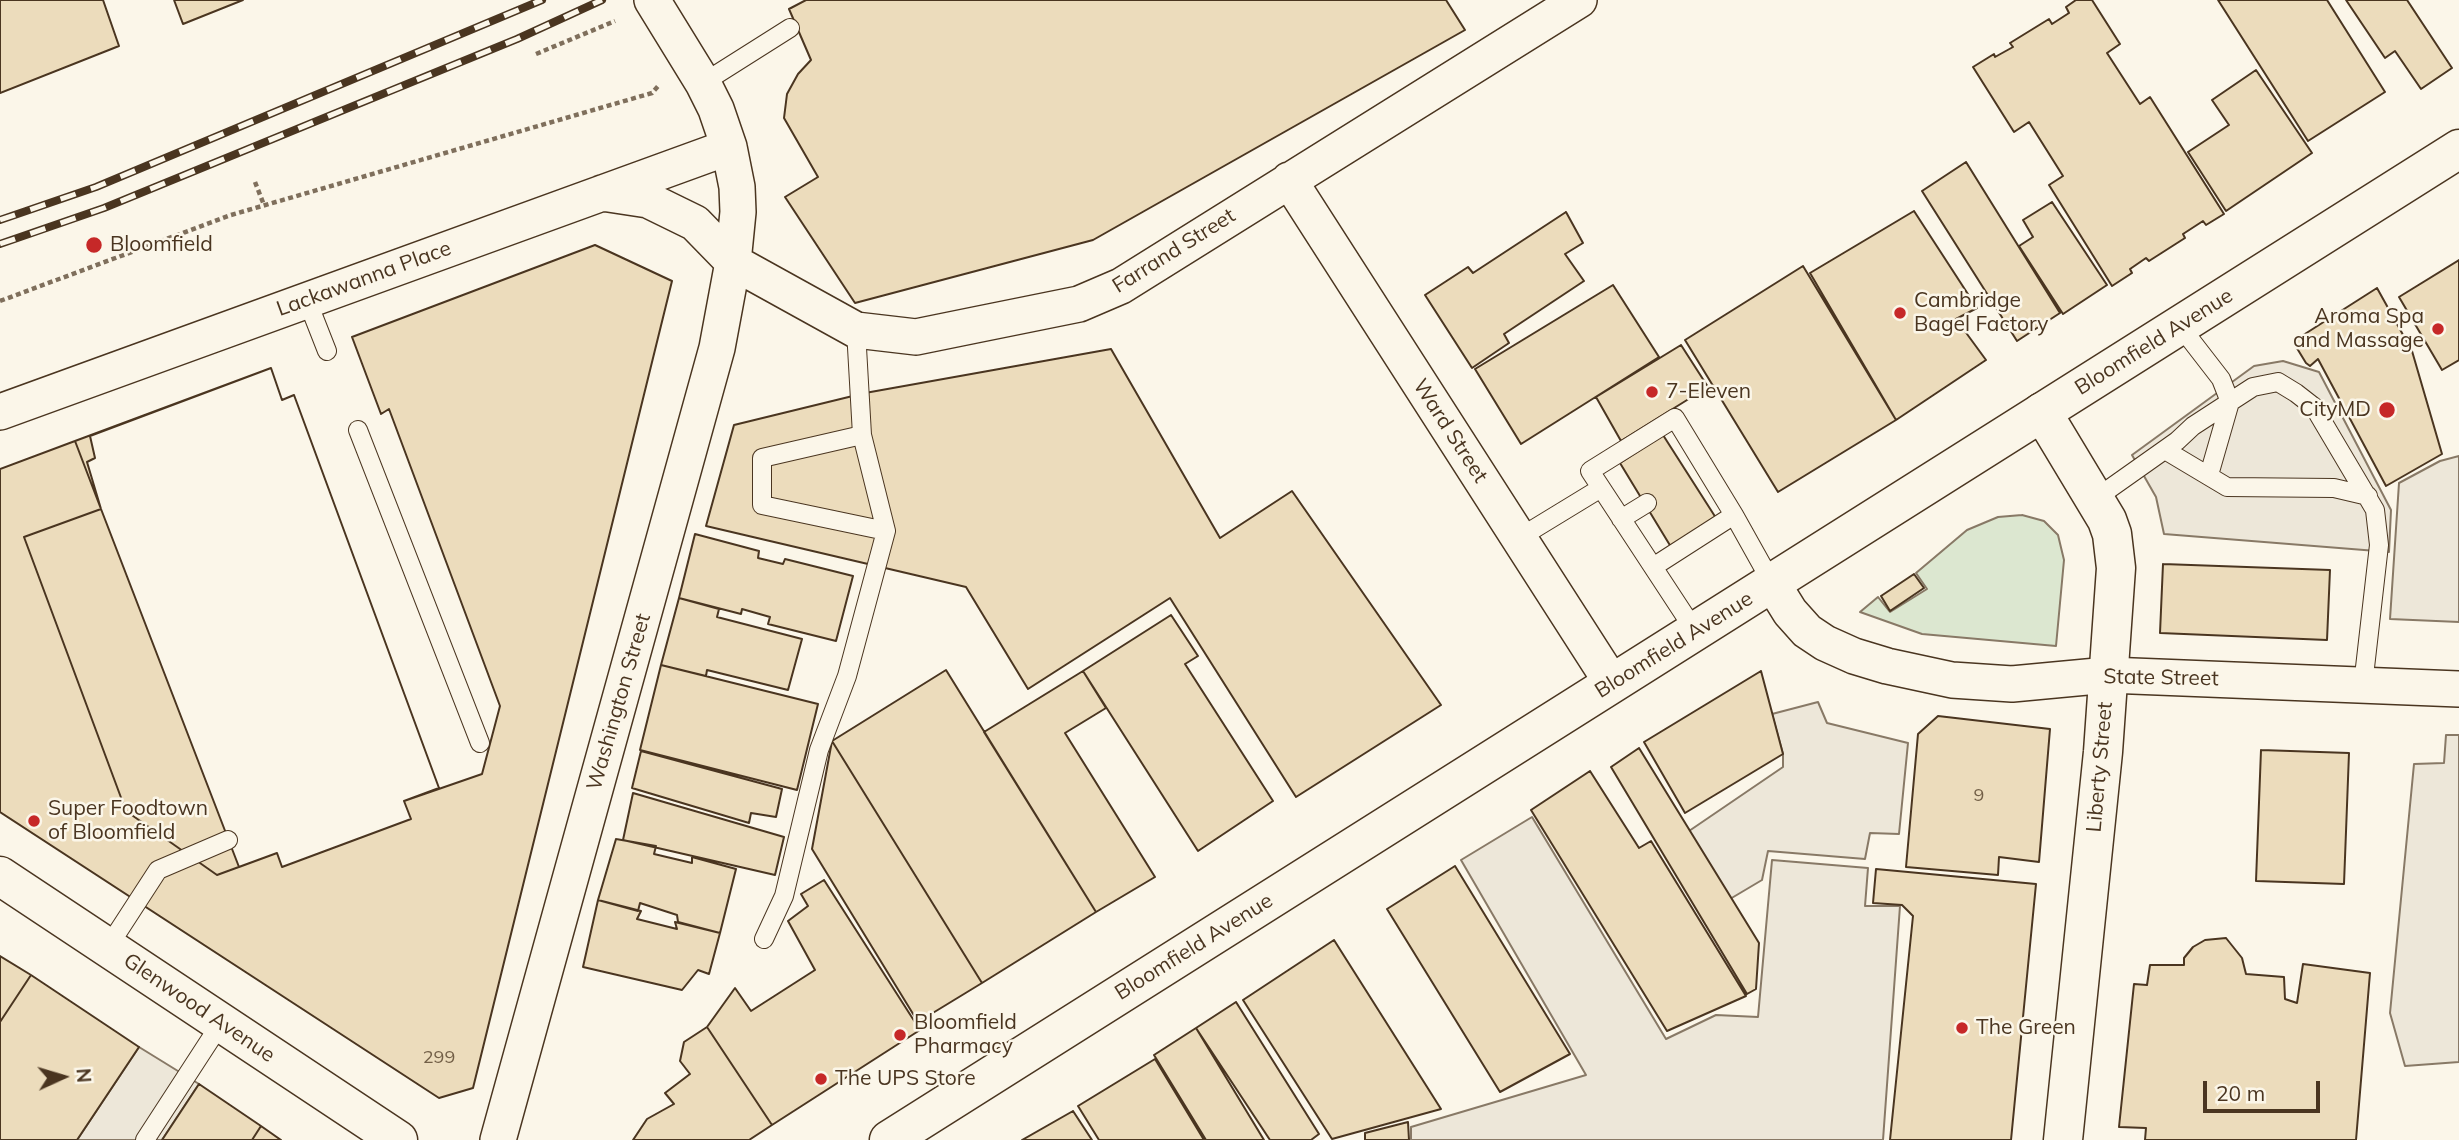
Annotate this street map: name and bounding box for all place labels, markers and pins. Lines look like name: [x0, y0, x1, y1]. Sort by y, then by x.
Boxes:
place label: Bloomfield: [110, 232, 213, 258]
marker: Bloomfield: [84, 235, 104, 255]
place label: Cambridge Bagel Factory: [1914, 288, 2048, 338]
place label: Aroma Spa and Massage: [2293, 304, 2424, 354]
marker: Cambridge Bagel Factory: [1892, 305, 1908, 321]
marker: Aroma Spa and Massage: [2430, 321, 2446, 337]
place label: 7-Eleven: [1666, 379, 1751, 405]
marker: 7-Eleven: [1644, 384, 1660, 400]
place label: CityMD: [2299, 397, 2371, 423]
marker: CityMD: [2377, 400, 2397, 420]
place label: Super Foodtown of Bloomfield: [48, 796, 208, 846]
marker: Super Foodtown of Bloomfield: [26, 813, 42, 829]
place label: Bloomfield Pharmacy: [914, 1010, 1017, 1060]
place label: The Green: [1976, 1015, 2076, 1041]
marker: The Green: [1954, 1020, 1970, 1036]
marker: Bloomfield Pharmacy: [892, 1027, 908, 1043]
place label: The UPS Store: [835, 1066, 976, 1092]
marker: The UPS Store: [813, 1071, 829, 1087]

